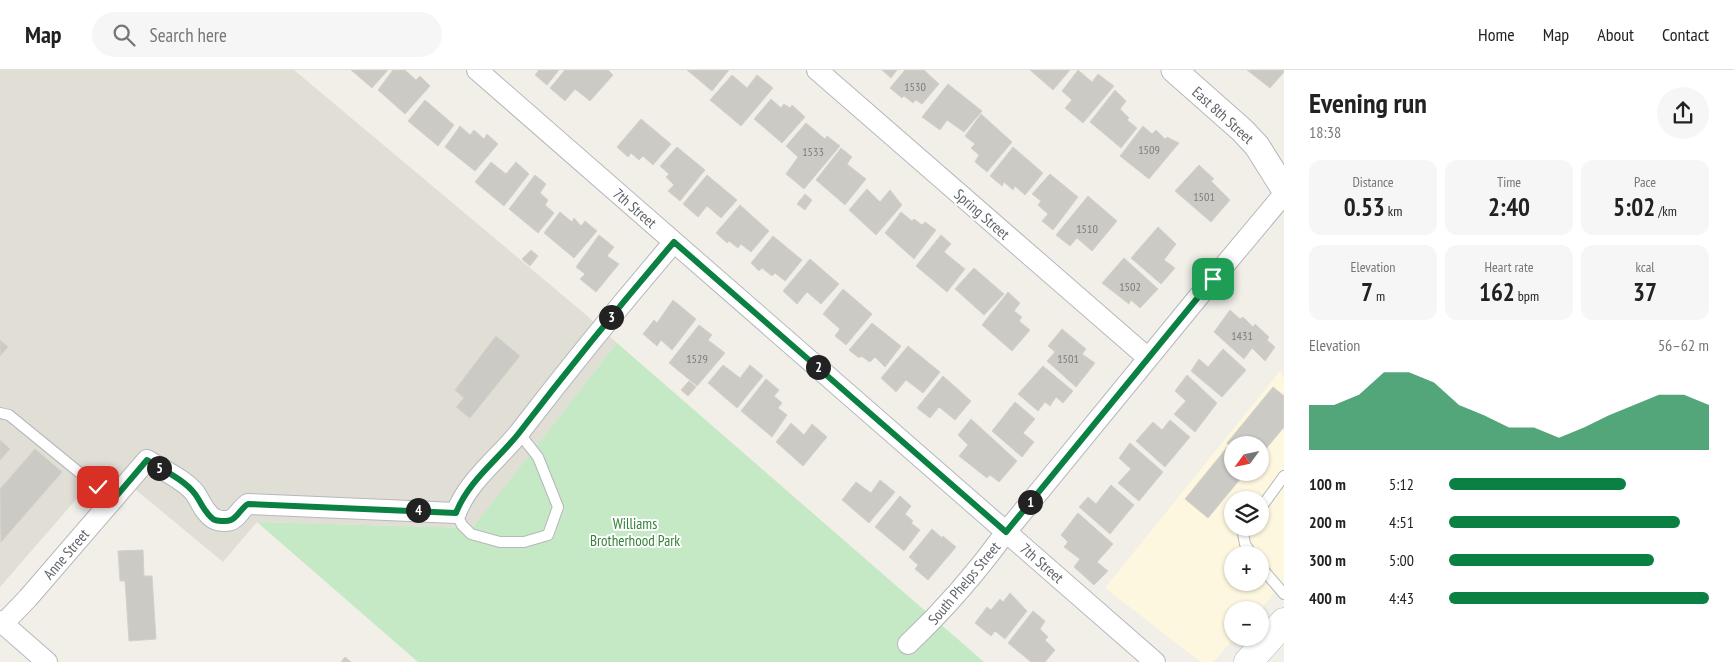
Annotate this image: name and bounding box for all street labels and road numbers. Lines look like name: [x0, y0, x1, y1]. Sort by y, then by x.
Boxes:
street label: East 8th Street: [1188, 82, 1258, 148]
street label: 7th Street: [609, 184, 661, 232]
street label: Spring Street: [950, 185, 1014, 243]
street label: Anne Street: [39, 525, 93, 583]
street label: South Phelps Street: [924, 538, 1004, 628]
street label: 7th Street: [1016, 539, 1068, 587]

